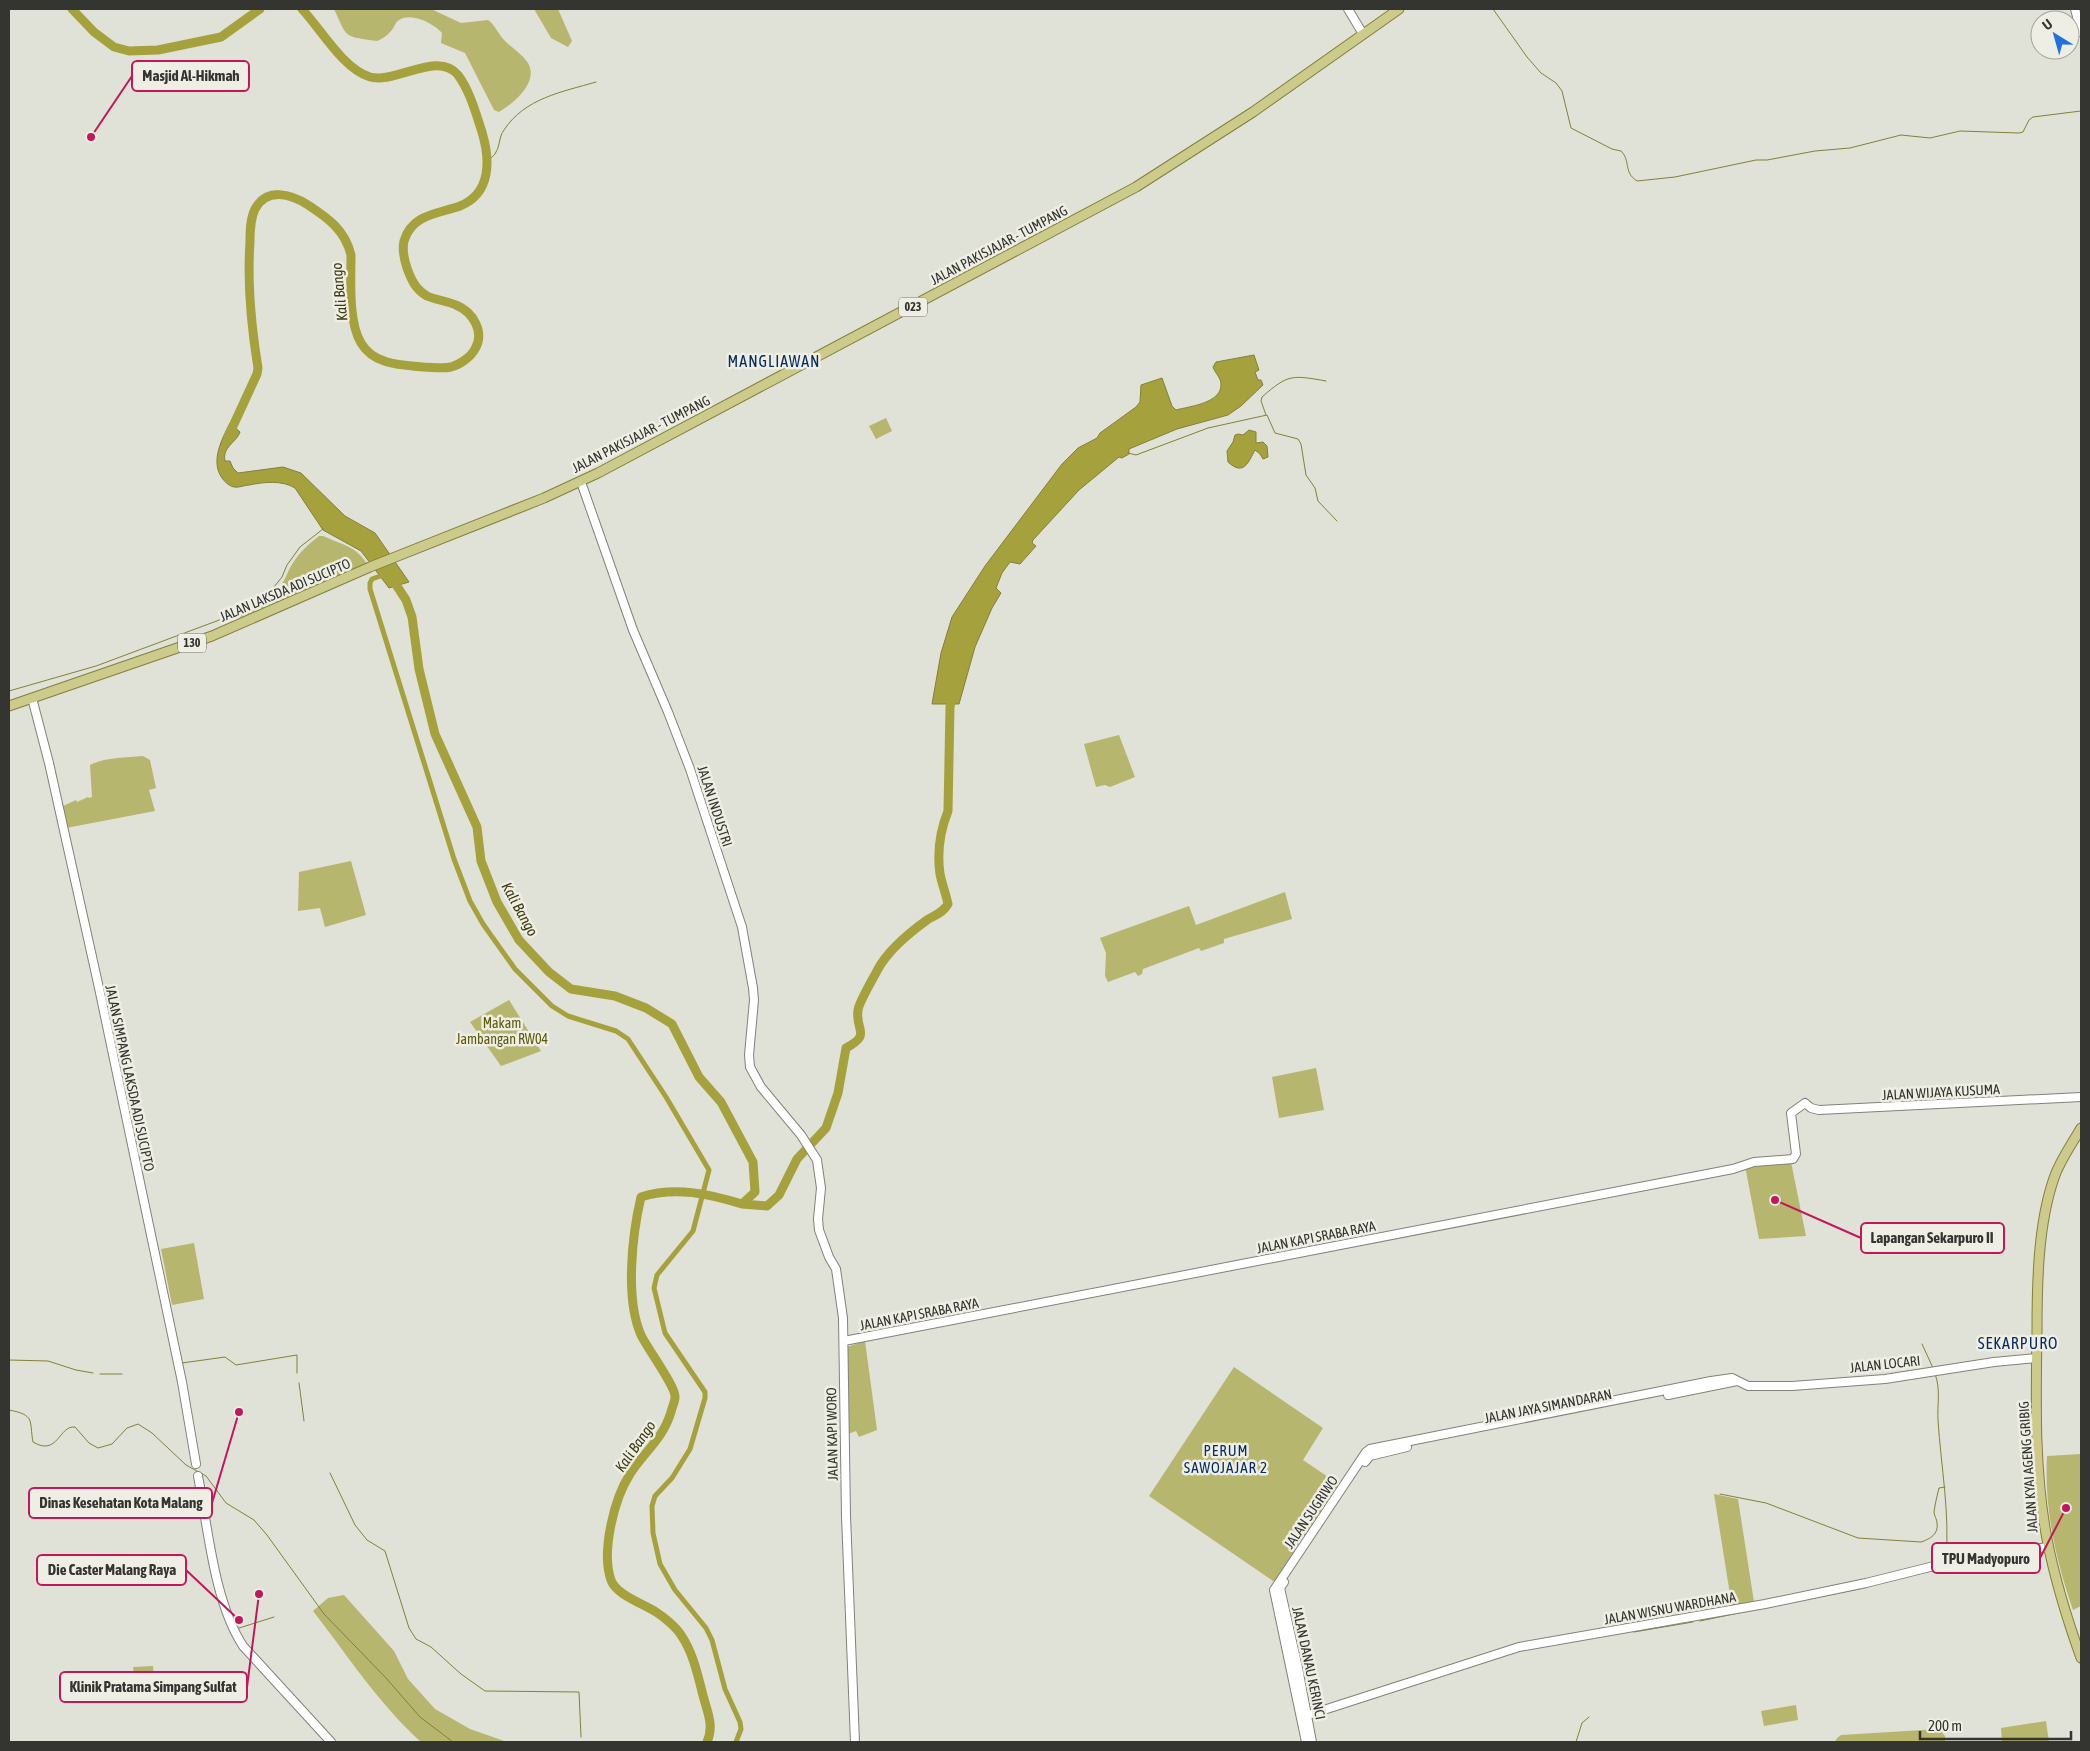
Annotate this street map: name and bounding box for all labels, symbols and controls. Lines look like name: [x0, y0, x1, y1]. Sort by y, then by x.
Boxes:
north arrow: [2030, 10, 2080, 60]
text: U: [2039, 16, 2055, 33]
callout: Masjid Al-Hikmah: [132, 61, 249, 91]
text: Masjid Al-Hikmah: [142, 67, 240, 84]
street label: JALAN PAKISJAJAR - TUMPANG: [928, 202, 1070, 288]
water label: Kali Bango: [327, 262, 351, 322]
road number: 023: [899, 298, 927, 316]
district label: MANGLIAWAN: [728, 352, 820, 370]
street label: JALAN PAKISJAJAR - TUMPANG: [569, 392, 713, 476]
street label: JALAN LAKSDA ADI SUCIPTO: [217, 555, 353, 625]
road number: 130: [178, 634, 206, 652]
street label: JALAN INDUSTRI: [694, 763, 736, 849]
water label: Kali Bango: [498, 879, 542, 939]
street label: JALAN SIMPANG LAKSDA ADI SUCIPTO: [102, 983, 158, 1173]
park label: Makam Jambangan RW04: [456, 1015, 548, 1047]
street label: JALAN WIJAYA KUSUMA: [1882, 1081, 2000, 1103]
street label: JALAN KAPI SRABA RAYA: [1255, 1218, 1377, 1256]
callout: Lapangan Sekarpuro II: [1861, 1223, 2004, 1253]
text: Lapangan Sekarpuro II: [1870, 1229, 1994, 1246]
street label: JALAN KAPI SRABA RAYA: [858, 1295, 980, 1333]
district label: SEKARPURO: [1978, 1334, 2058, 1352]
street label: JALAN LOCARI: [1849, 1352, 1921, 1376]
street label: JALAN JAYA SIMANDARAN: [1483, 1386, 1613, 1426]
street label: JALAN KAPI WORO: [823, 1387, 841, 1481]
street label: JALAN KYAI AGENG GRIBIG: [2015, 1401, 2041, 1533]
water label: Kali Bango: [611, 1417, 659, 1475]
district label: PERUM SAWOJAJAR 2: [1184, 1442, 1268, 1476]
street label: JALAN SUGRIWO: [1281, 1473, 1341, 1551]
callout: Dinas Kesehatan Kota Malang: [29, 1488, 212, 1518]
text: Dinas Kesehatan Kota Malang: [39, 1494, 203, 1511]
callout: TPU Madyopuro: [1932, 1543, 2040, 1573]
text: TPU Madyopuro: [1942, 1550, 2030, 1567]
callout: Die Caster Malang Raya: [37, 1555, 186, 1585]
text: Die Caster Malang Raya: [48, 1561, 176, 1578]
street label: JALAN WISNU WARDHANA: [1603, 1589, 1737, 1627]
street label: JALAN DANAU KERINCI: [1289, 1605, 1329, 1721]
callout: Klinik Pratama Simpang Sulfat: [60, 1672, 247, 1702]
text: Klinik Pratama Simpang Sulfat: [69, 1678, 237, 1695]
scale bar: [1920, 1708, 2071, 1740]
text: 200 m: [1928, 1717, 1962, 1734]

